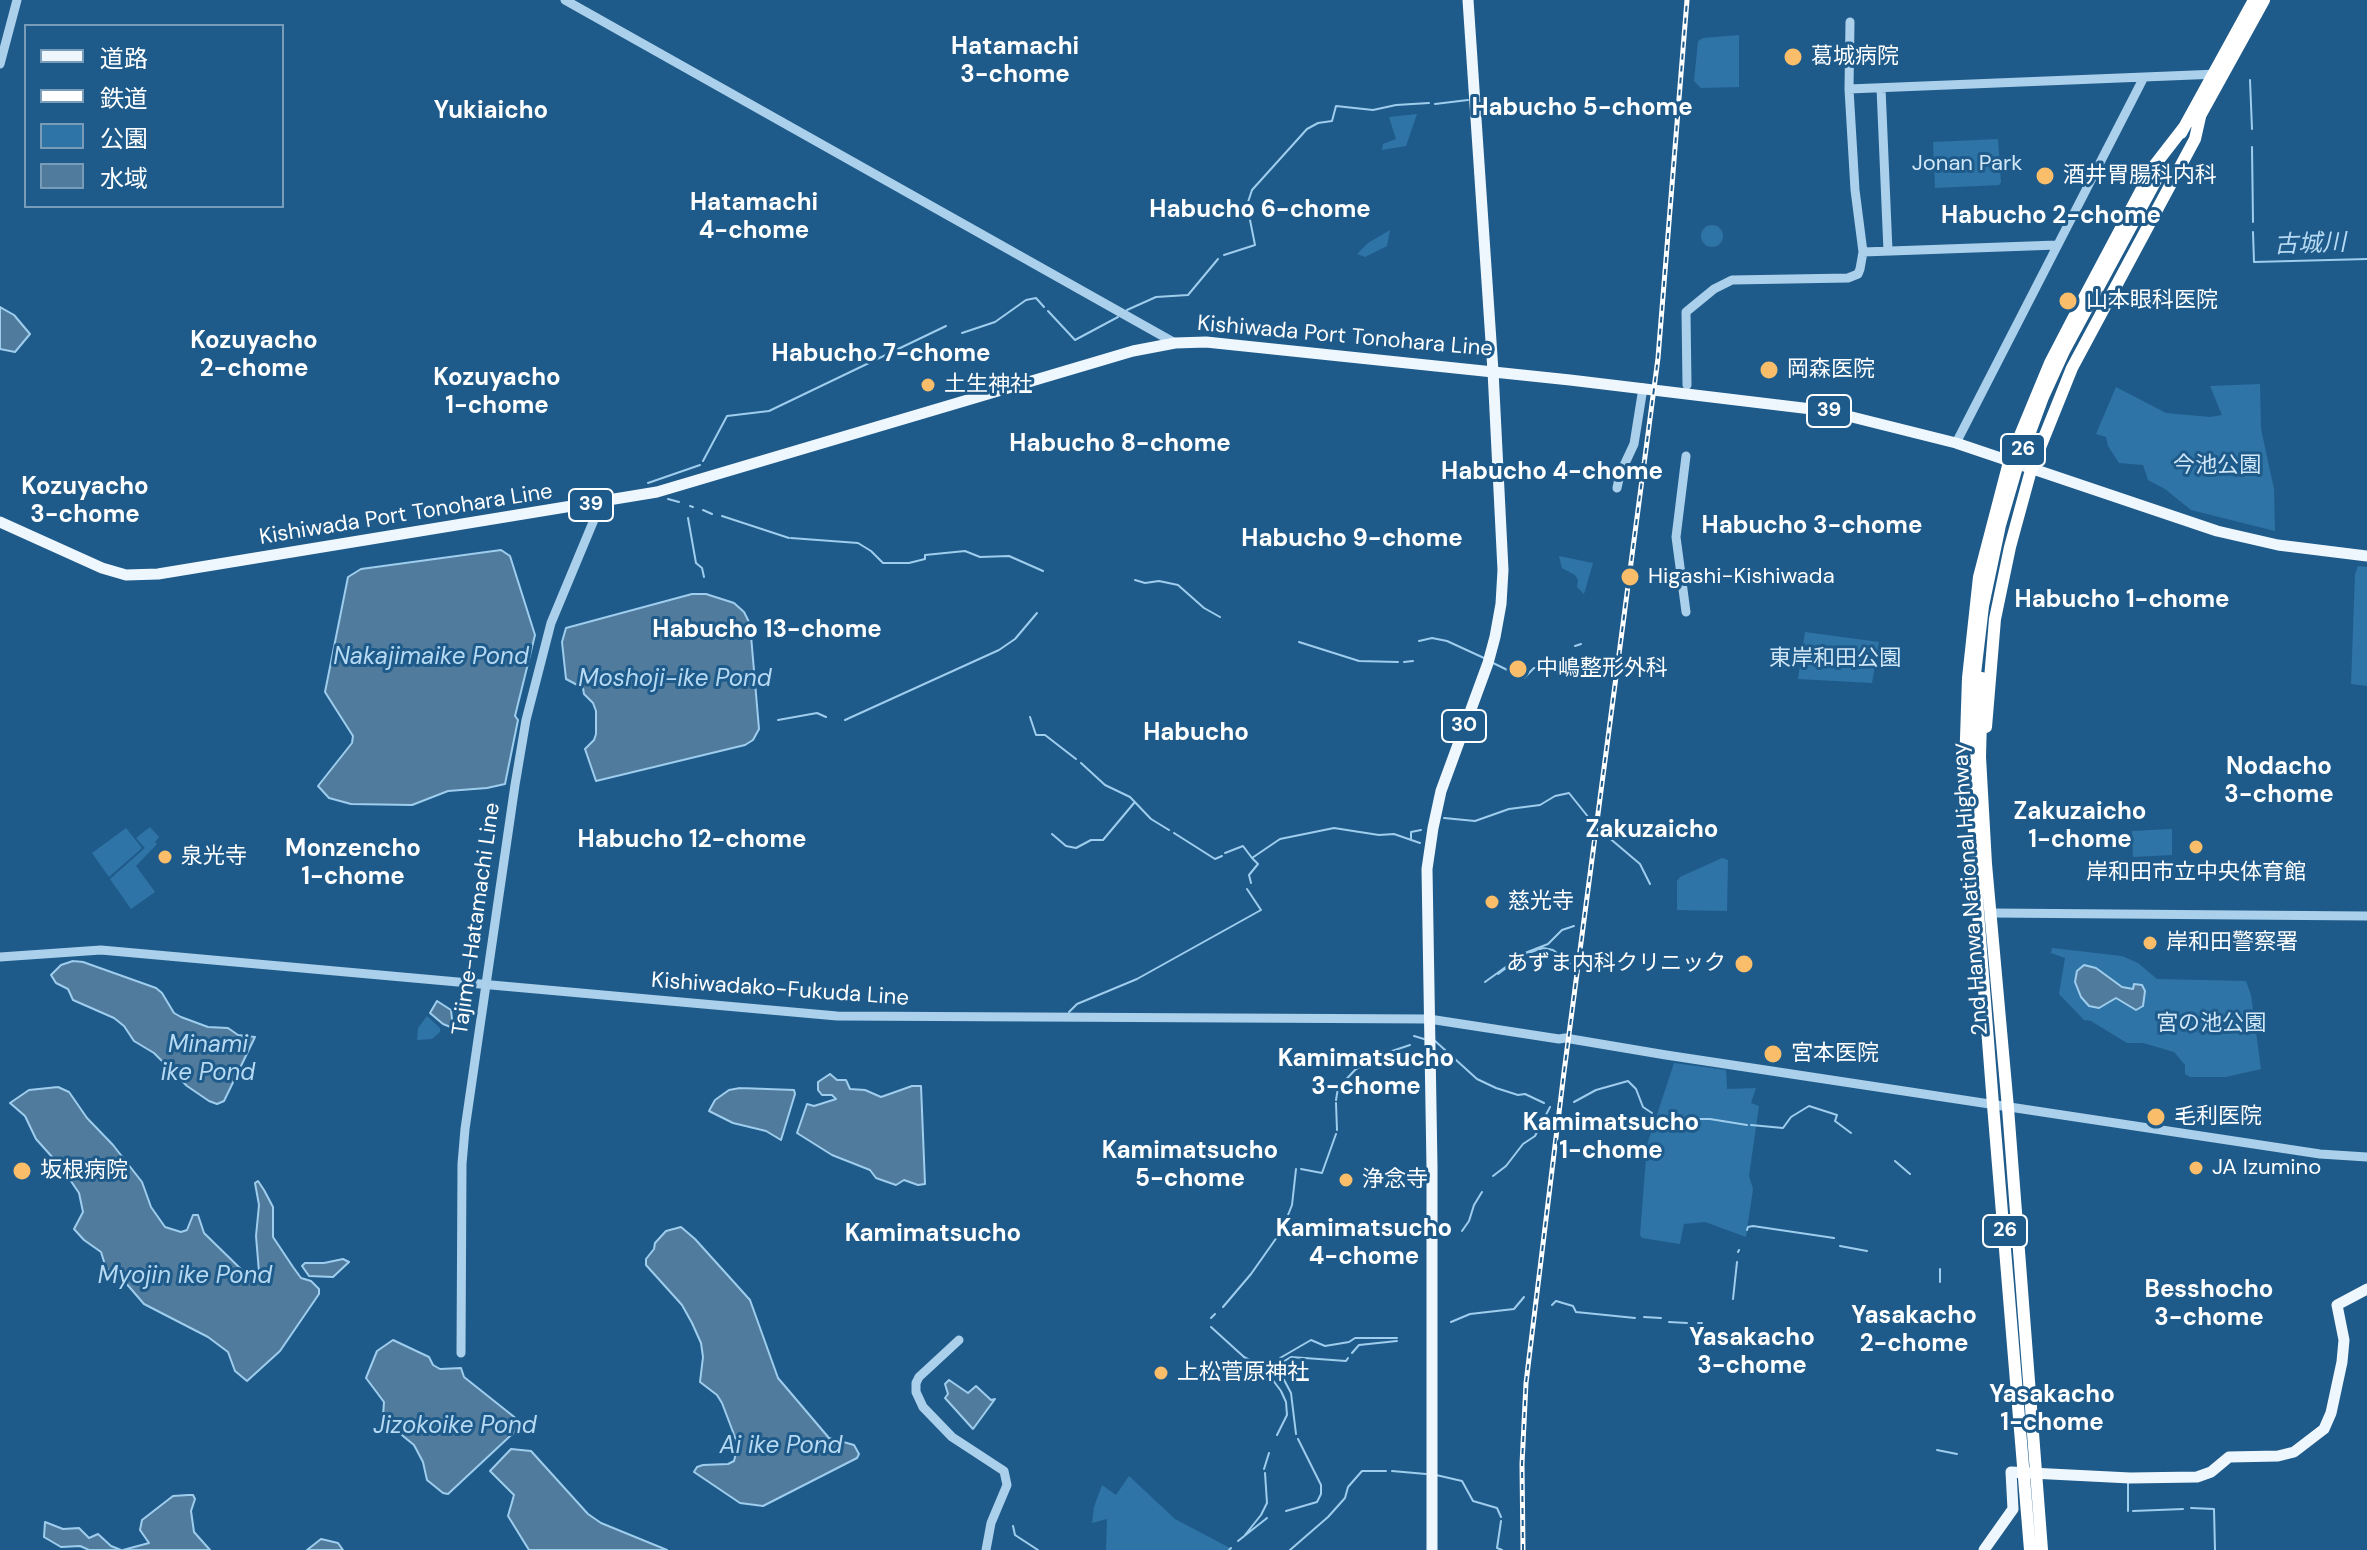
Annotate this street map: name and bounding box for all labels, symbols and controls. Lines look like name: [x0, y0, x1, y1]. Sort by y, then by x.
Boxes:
legend: [24, 24, 284, 208]
district label: Hatamachi 3-chome: [951, 34, 1079, 90]
text: 道路: [100, 43, 148, 74]
place label: 葛城病院: [1811, 44, 1899, 70]
marker: 葛城病院: [1782, 46, 1804, 68]
text: 鉄道: [100, 83, 148, 114]
district label: Habucho 5-chome: [1471, 95, 1693, 123]
district label: Yukiaicho: [434, 98, 548, 126]
text: 公園: [100, 123, 148, 154]
park label: Jonan Park: [1912, 151, 2022, 177]
text: 水域: [100, 163, 148, 194]
place label: 酒井胃腸科内科: [2063, 163, 2217, 189]
marker: 酒井胃腸科内科: [2034, 165, 2056, 187]
district label: Hatamachi 4-chome: [690, 190, 818, 246]
district label: Habucho 6-chome: [1149, 197, 1371, 225]
district label: Habucho 2-chome: [1941, 203, 2161, 231]
water label: 古城川: [2274, 229, 2346, 261]
place label: 山本眼科医院: [2086, 288, 2218, 314]
marker: 山本眼科医院: [2057, 290, 2079, 312]
street label: Kishiwada Port Tonohara Line: [1196, 311, 1494, 363]
district label: Kozuyacho 2-chome: [190, 328, 318, 384]
district label: Habucho 7-chome: [772, 341, 990, 369]
place label: 岡森医院: [1787, 357, 1875, 383]
marker: 岡森医院: [1758, 359, 1780, 381]
district label: Kozuyacho 1-chome: [433, 365, 561, 421]
place label: 土生神社: [944, 372, 1032, 398]
marker: 土生神社: [919, 376, 937, 394]
road number: 39: [1807, 395, 1851, 427]
district label: Habucho 8-chome: [1009, 431, 1231, 459]
road number: 26: [2001, 434, 2045, 466]
park label: 今池公園: [2173, 453, 2261, 479]
district label: Habucho 4-chome: [1441, 459, 1663, 487]
district label: Kozuyacho 3-chome: [21, 474, 149, 530]
street label: Kishiwada Port Tonohara Line: [258, 479, 554, 551]
road number: 39: [569, 489, 613, 521]
district label: Habucho 3-chome: [1702, 513, 1922, 541]
district label: Habucho 9-chome: [1241, 526, 1463, 554]
place label: Higashi-Kishiwada: [1648, 564, 1835, 590]
marker: Higashi-Kishiwada: [1619, 566, 1641, 588]
district label: Habucho 1-chome: [2014, 587, 2230, 615]
district label: Habucho 13-chome: [652, 617, 882, 645]
water label: Nakajimaike Pond: [333, 644, 529, 672]
park label: 東岸和田公園: [1769, 646, 1901, 672]
place label: 中嶋整形外科: [1536, 656, 1668, 682]
marker: 中嶋整形外科: [1507, 658, 1529, 680]
water label: Moshoji-ike Pond: [578, 666, 772, 694]
road number: 30: [1442, 710, 1486, 742]
district label: Habucho: [1143, 720, 1249, 748]
street label: 2nd Hanwa National Highway: [1948, 742, 1994, 1036]
district label: Nodacho 3-chome: [2224, 754, 2334, 810]
district label: Zakuzaicho 1-chome: [2013, 799, 2147, 855]
street label: Tajime-Hatamachi Line: [448, 801, 506, 1037]
district label: Zakuzaicho: [1585, 817, 1719, 845]
district label: Habucho 12-chome: [578, 827, 806, 855]
district label: Monzencho 1-chome: [285, 836, 421, 892]
marker: 岸和田市立中央体育館: [2187, 838, 2205, 856]
place label: 泉光寺: [181, 844, 247, 870]
marker: 泉光寺: [156, 848, 174, 866]
place label: 岸和田市立中央体育館: [2086, 860, 2306, 886]
place label: 慈光寺: [1508, 889, 1574, 915]
marker: 慈光寺: [1483, 893, 1501, 911]
place label: 岸和田警察署: [2166, 930, 2298, 956]
marker: 岸和田警察署: [2141, 934, 2159, 952]
place label: あずま内科クリニック: [1506, 951, 1726, 977]
marker: あずま内科クリニック: [1733, 953, 1755, 975]
street label: Kishiwadako-Fukuda Line: [650, 968, 910, 1012]
park label: 宮の池公園: [2156, 1011, 2266, 1037]
water label: Minami ike Pond: [161, 1032, 255, 1088]
place label: 宮本医院: [1791, 1041, 1879, 1067]
marker: 宮本医院: [1762, 1043, 1784, 1065]
district label: Kamimatsucho 3-chome: [1278, 1046, 1454, 1102]
place label: 毛利医院: [2174, 1104, 2262, 1130]
marker: 毛利医院: [2145, 1106, 2167, 1128]
district label: Kamimatsucho 1-chome: [1523, 1110, 1699, 1166]
district label: Kamimatsucho 5-chome: [1102, 1138, 1278, 1194]
place label: JA Izumino: [2212, 1155, 2321, 1181]
place label: 坂根病院: [40, 1158, 128, 1184]
marker: JA Izumino: [2187, 1159, 2205, 1177]
marker: 坂根病院: [11, 1160, 33, 1182]
place label: 浄念寺: [1362, 1167, 1428, 1193]
marker: 浄念寺: [1337, 1171, 1355, 1189]
road number: 26: [1983, 1215, 2027, 1247]
district label: Kamimatsucho 4-chome: [1276, 1216, 1452, 1272]
district label: Kamimatsucho: [845, 1221, 1021, 1249]
water label: Myojin ike Pond: [98, 1263, 272, 1291]
district label: Besshocho 3-chome: [2145, 1277, 2273, 1333]
district label: Yasakacho 2-chome: [1851, 1303, 1977, 1359]
district label: Yasakacho 3-chome: [1689, 1325, 1815, 1381]
place label: 上松菅原神社: [1177, 1360, 1309, 1386]
marker: 上松菅原神社: [1152, 1364, 1170, 1382]
district label: Yasakacho 1-chome: [1989, 1382, 2115, 1438]
water label: Jizokoike Pond: [373, 1413, 537, 1441]
water label: Ai ike Pond: [719, 1433, 843, 1461]

